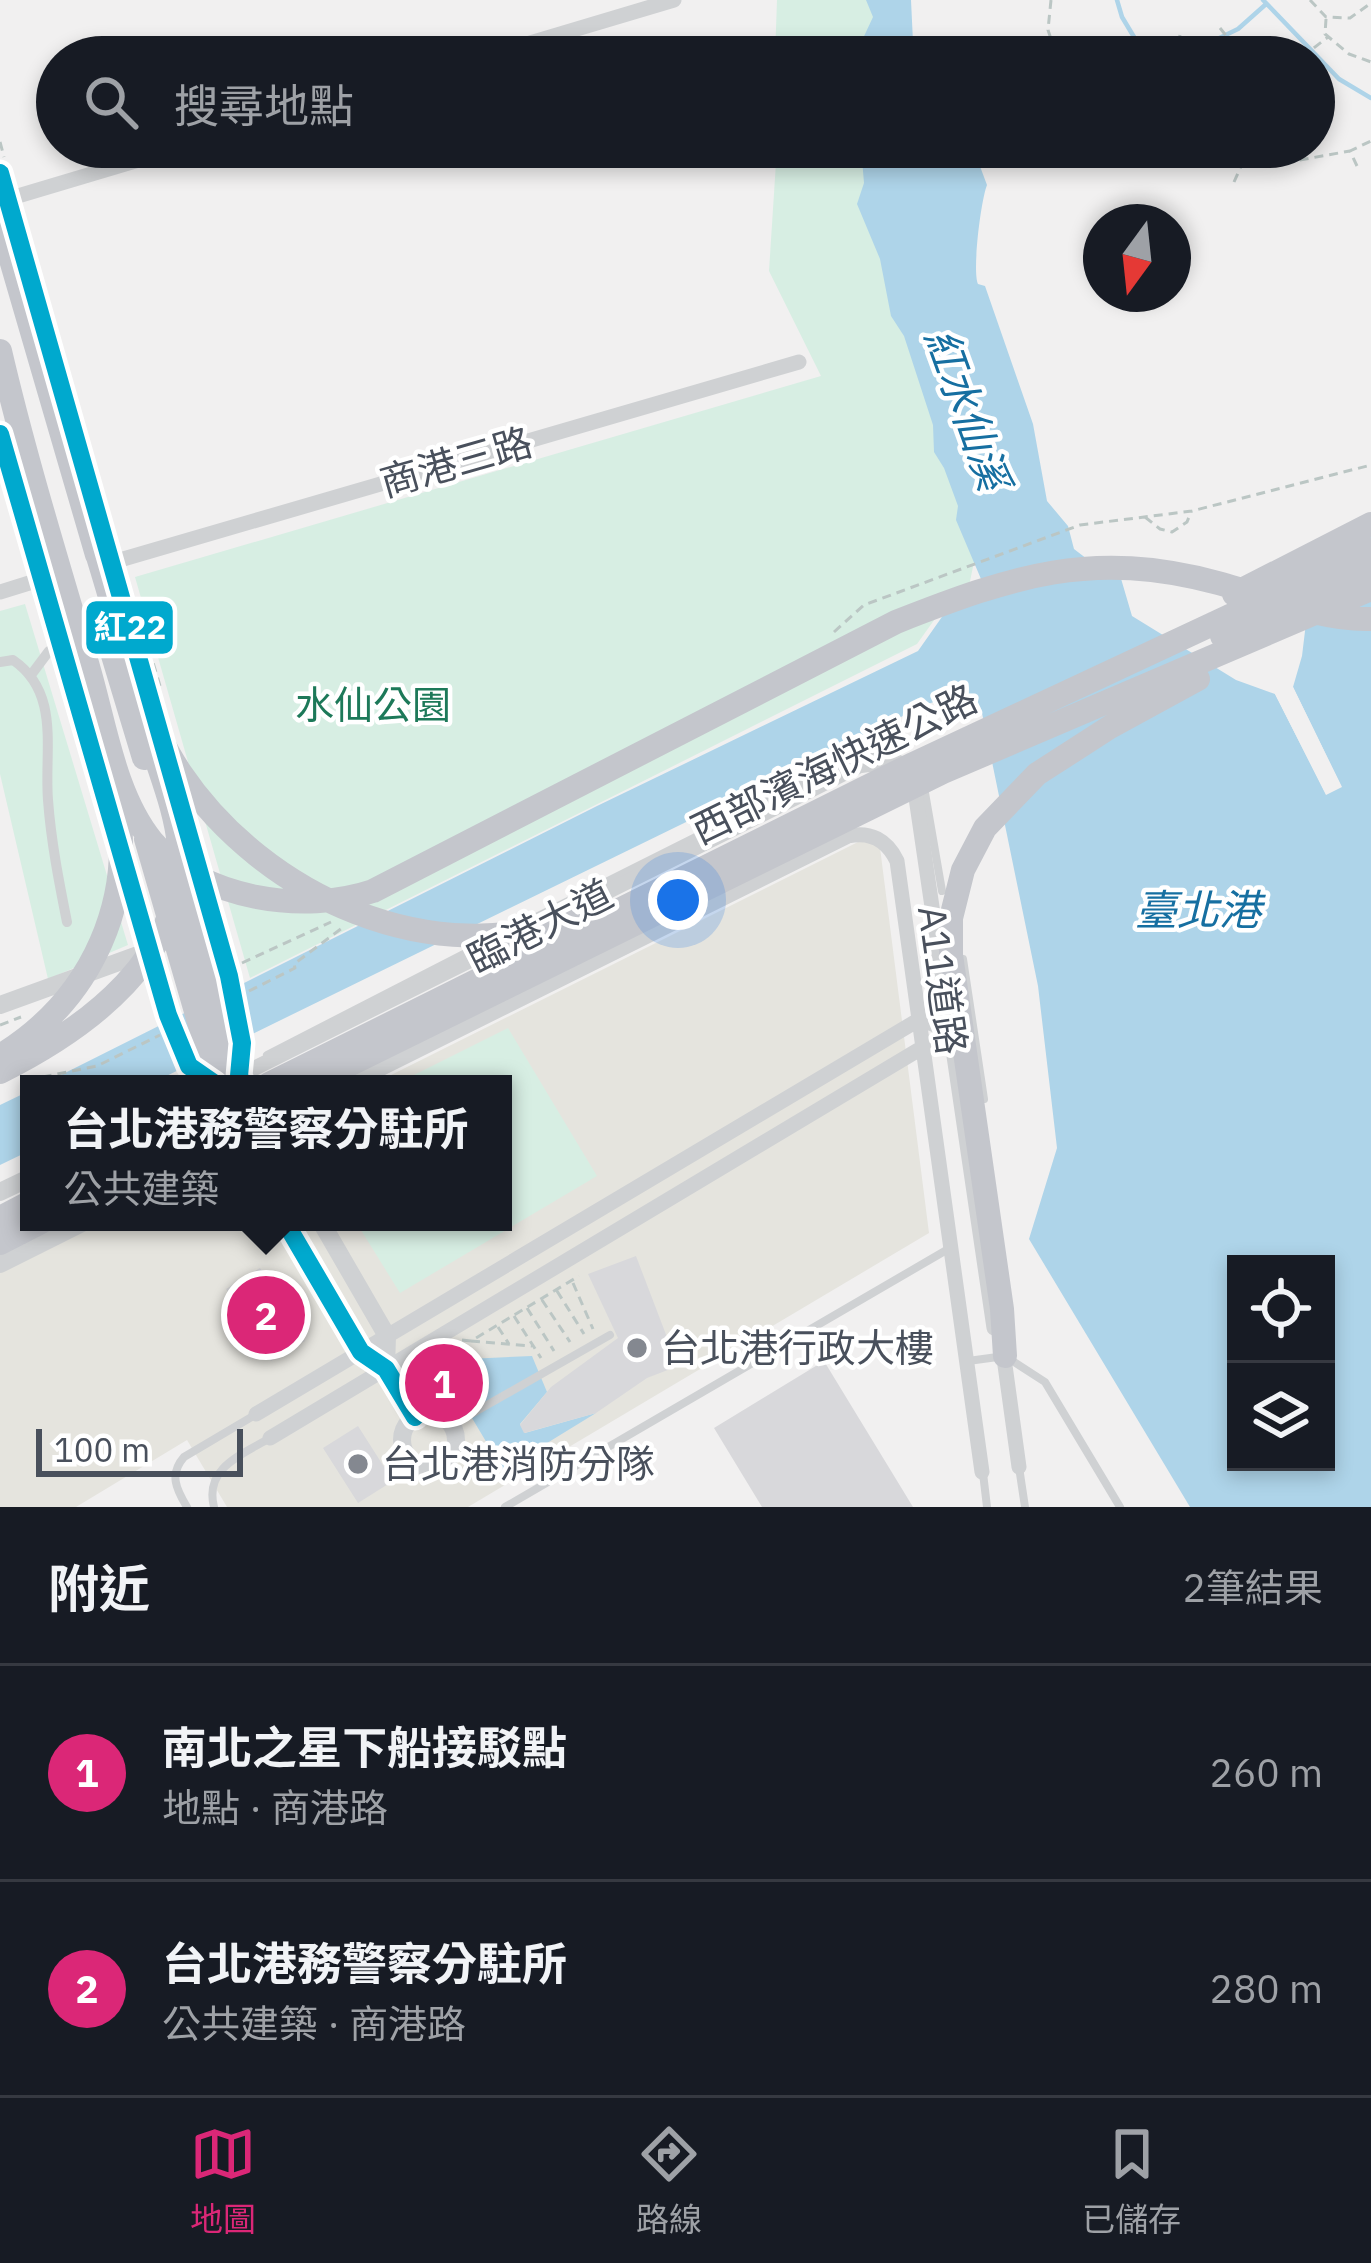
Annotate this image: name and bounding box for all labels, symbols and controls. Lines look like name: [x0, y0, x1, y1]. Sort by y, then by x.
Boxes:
search box: [36, 36, 1335, 168]
icon: search: [78, 69, 144, 135]
text: 搜尋地點: [174, 76, 354, 134]
north arrow: [1083, 204, 1191, 312]
water label: 紅水仙溪: [913, 320, 1024, 502]
street label: 商港三路: [374, 416, 538, 508]
line badge: 紅22: [84, 599, 175, 656]
text: 紅22: [94, 605, 166, 648]
street label: 西部濱海快速公路: [682, 672, 985, 855]
park label: 水仙公園: [295, 679, 451, 730]
street label: 臨港大道: [459, 867, 621, 984]
your location: [648, 870, 708, 930]
water label: 臺北港: [1135, 882, 1266, 937]
street label: A11道路: [907, 902, 978, 1058]
popup: [20, 1075, 512, 1231]
text: 台北港務警察分駐所: [63, 1099, 469, 1157]
text: 公共建築: [63, 1163, 220, 1214]
map controls: [1227, 1255, 1335, 1471]
button: locate: [1227, 1255, 1335, 1363]
pin: 2: [227, 1270, 305, 1360]
place label: 台北港行政大樓: [661, 1322, 934, 1373]
marker: 台北港行政大樓: [624, 1335, 650, 1361]
pin: 1: [405, 1338, 483, 1428]
button: layers: [1227, 1363, 1335, 1471]
scale bar: [36, 1423, 243, 1476]
text: 100 m: [54, 1428, 150, 1471]
place label: 台北港消防分隊: [382, 1438, 655, 1489]
marker: 台北港消防分隊: [345, 1451, 371, 1477]
text: 附近: [48, 1555, 150, 1621]
text: 2筆結果: [1183, 1562, 1323, 1613]
text: 南北之星下船接駁點: [162, 1718, 567, 1776]
text: 1: [75, 1747, 99, 1798]
text: 260 m: [1210, 1747, 1323, 1798]
text: 地點 · 商港路: [162, 1782, 388, 1833]
text: 台北港務警察分駐所: [162, 1934, 567, 1992]
text: 2: [75, 1963, 99, 2014]
text: 280 m: [1210, 1963, 1323, 2014]
text: 公共建築 · 商港路: [162, 1998, 466, 2049]
tab: 地圖: [190, 2121, 256, 2241]
tab: 路線: [636, 2121, 702, 2241]
tab: 已儲存: [1082, 2121, 1181, 2241]

